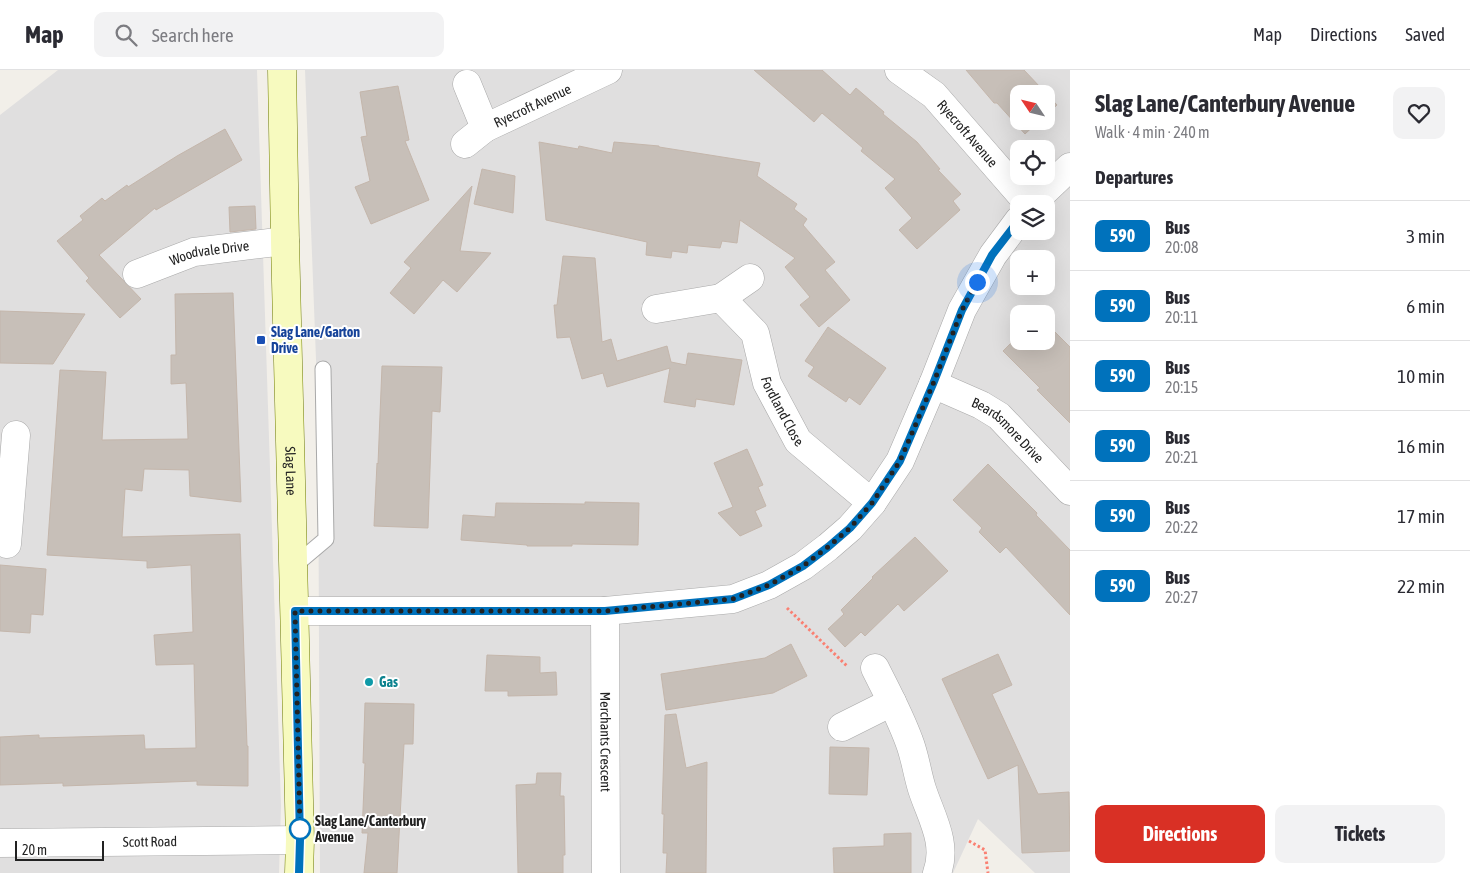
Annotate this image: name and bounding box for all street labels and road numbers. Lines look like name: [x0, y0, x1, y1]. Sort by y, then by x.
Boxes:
street label: Ryecroft Avenue: [491, 81, 574, 131]
street label: Ryecroft Avenue: [934, 97, 1001, 170]
street label: Woodvale Drive: [167, 237, 250, 269]
street label: Fordland Close: [758, 375, 806, 450]
street label: Beardsmore Drive: [969, 394, 1047, 466]
street label: Slag Lane: [282, 446, 299, 496]
street label: Merchants Crescent: [597, 692, 614, 792]
street label: Scott Road: [123, 833, 177, 850]

